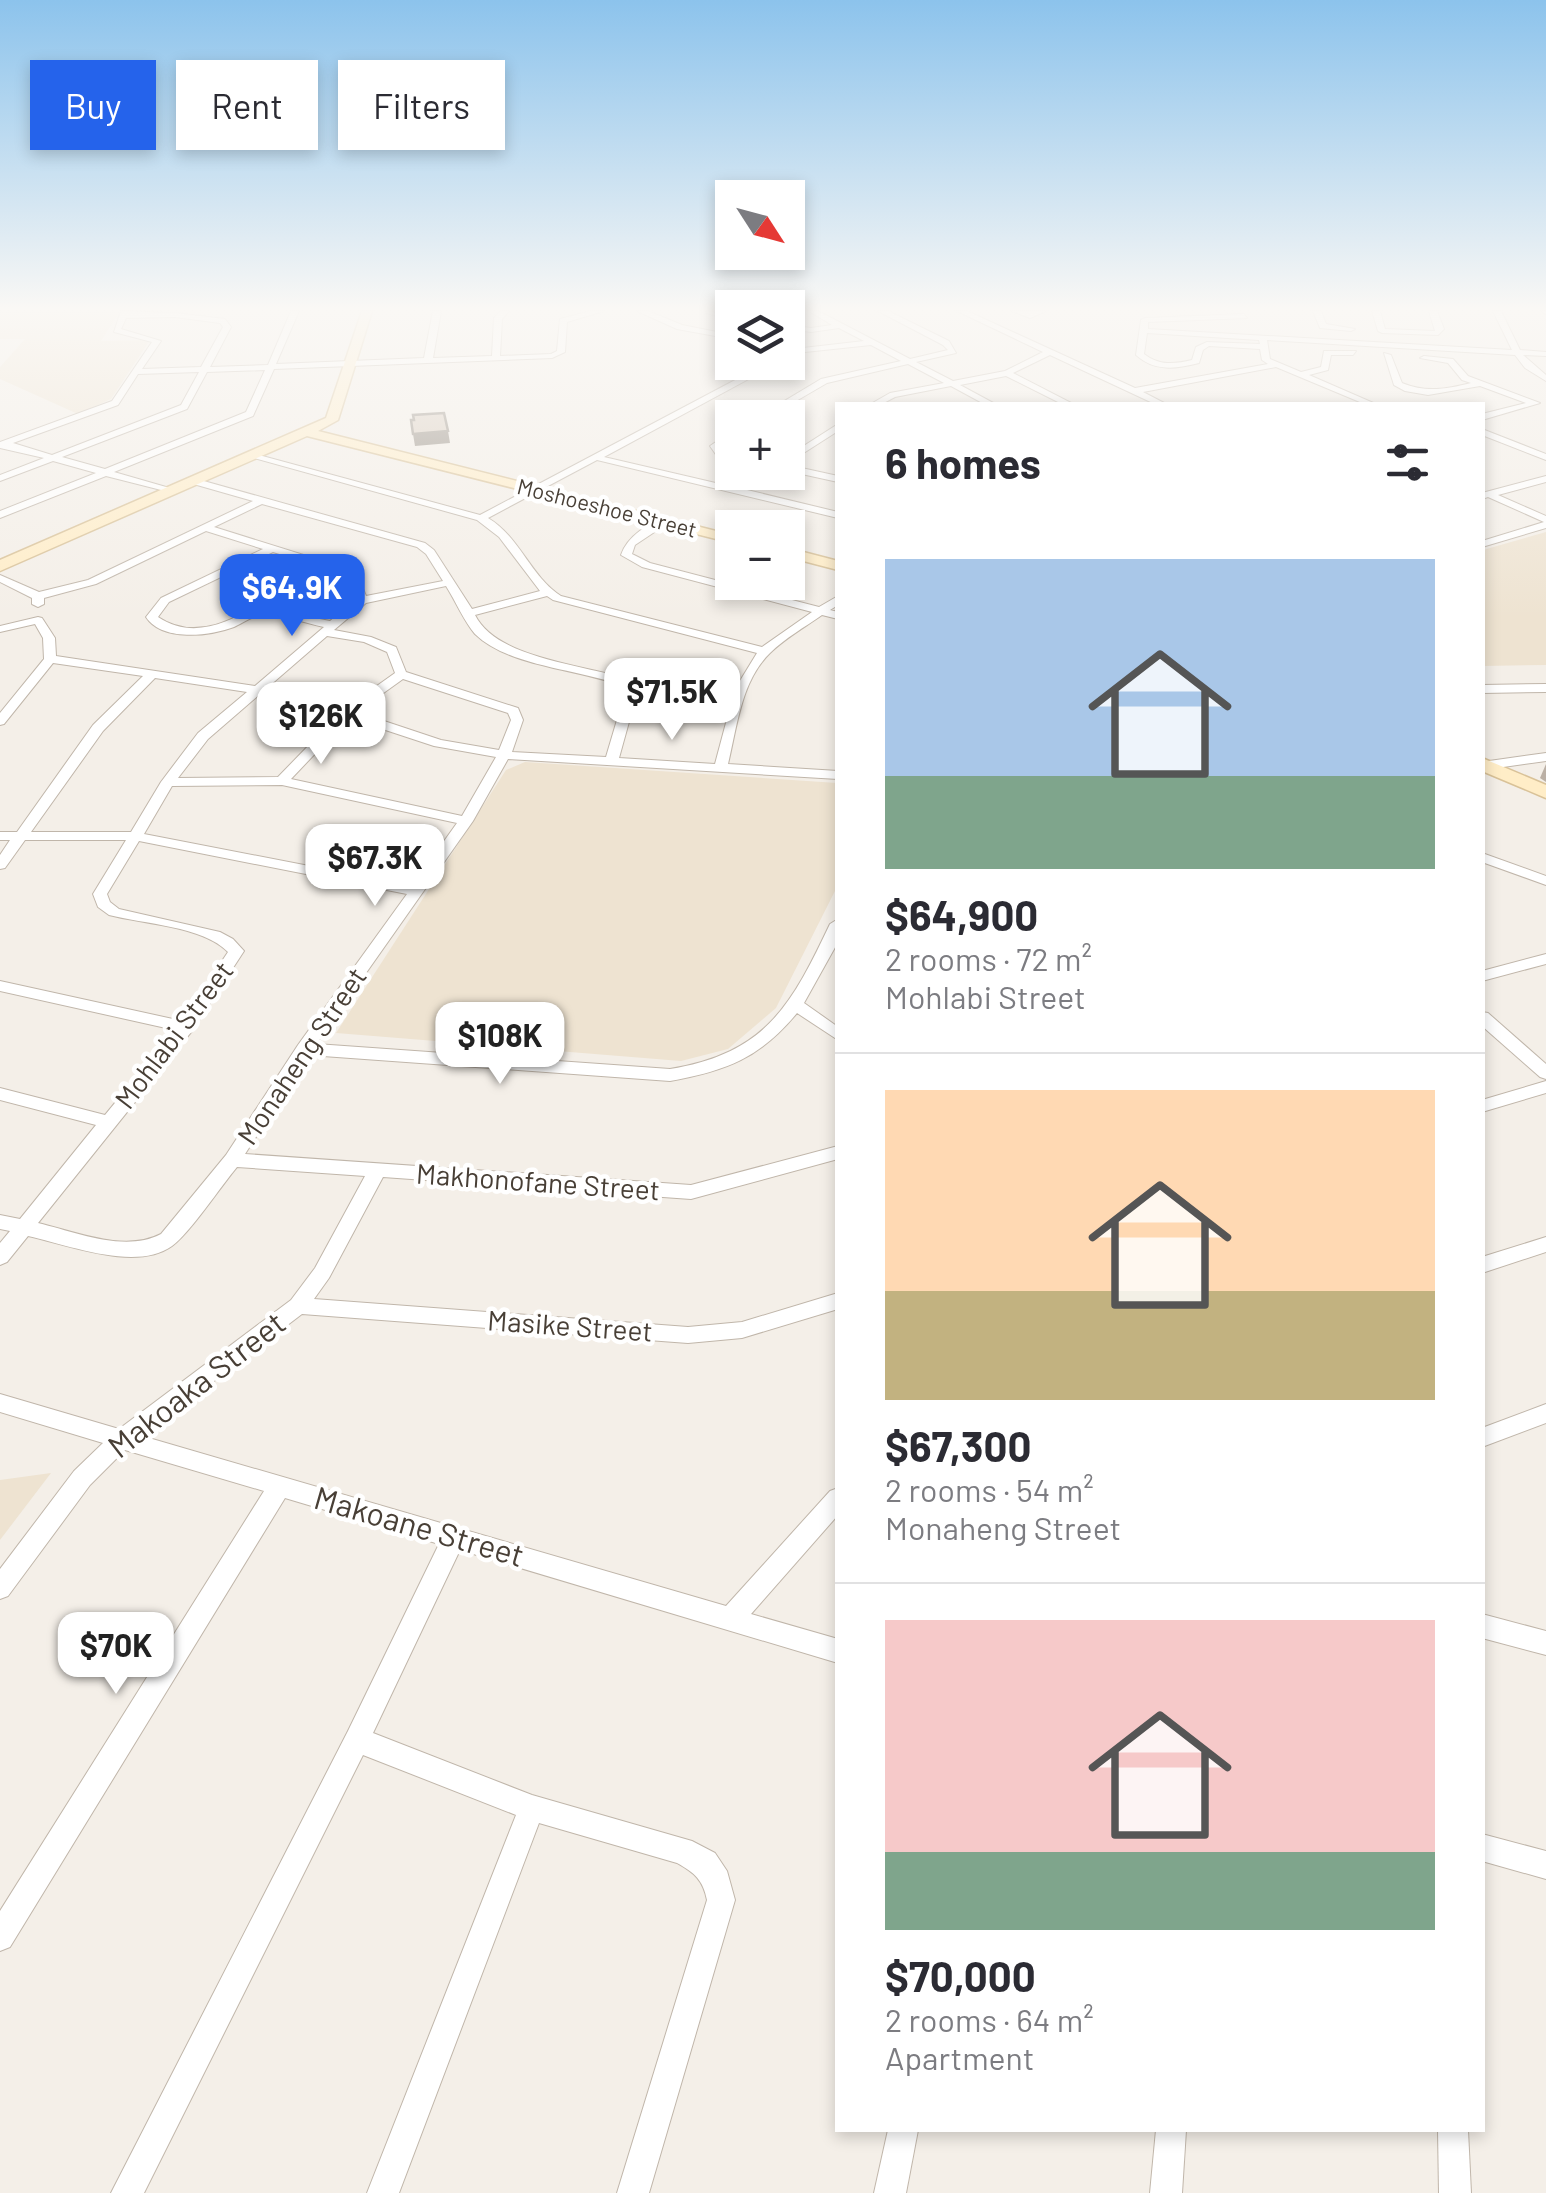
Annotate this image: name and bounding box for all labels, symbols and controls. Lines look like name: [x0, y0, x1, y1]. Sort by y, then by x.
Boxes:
chip: Buy: [30, 60, 156, 150]
chip: Rent: [176, 60, 318, 150]
chip: Filters: [338, 60, 505, 150]
north arrow: [715, 180, 805, 270]
map controls: [715, 180, 805, 600]
button: layers: [715, 290, 805, 380]
button: +: [715, 400, 805, 490]
icon: filters: [1380, 435, 1435, 490]
text: 6 homes: [885, 437, 1041, 487]
street label: Moshoeshoe Street: [515, 472, 700, 542]
button: −: [715, 510, 805, 600]
pin: $64.9K: [211, 554, 373, 639]
text: $64.9K: [242, 567, 342, 605]
icon: home: [1070, 624, 1250, 804]
pin: $71.5K: [591, 658, 753, 743]
text: $71.5K: [626, 671, 718, 709]
pin: $126K: [251, 682, 391, 767]
text: $126K: [279, 695, 363, 733]
pin: $67.3K: [294, 824, 456, 909]
text: $67.3K: [327, 837, 423, 875]
text: $64,900: [885, 889, 1038, 939]
text: 2 rooms · 72 m²: [885, 939, 1092, 977]
street label: Mohlabi Street: [107, 954, 240, 1115]
street label: Monaheng Street: [229, 960, 373, 1151]
text: Mohlabi Street: [885, 977, 1086, 1015]
pin: $108K: [430, 1002, 570, 1087]
text: $108K: [457, 1015, 543, 1053]
icon: home: [1070, 1155, 1250, 1335]
street label: Makhonofane Street: [415, 1156, 661, 1206]
street label: Makoaka Street: [100, 1302, 292, 1464]
street label: Masike Street: [486, 1302, 654, 1348]
text: $67,300: [885, 1420, 1031, 1470]
text: 2 rooms · 54 m²: [885, 1470, 1094, 1508]
street label: Makoane Street: [310, 1477, 529, 1573]
text: Monaheng Street: [885, 1508, 1121, 1546]
pin: $70K: [57, 1612, 175, 1697]
text: $70K: [80, 1625, 152, 1663]
icon: home: [1070, 1685, 1250, 1865]
text: $70,000: [885, 1950, 1036, 2000]
text: 2 rooms · 64 m²: [885, 2000, 1094, 2038]
text: Apartment: [885, 2038, 1034, 2076]

